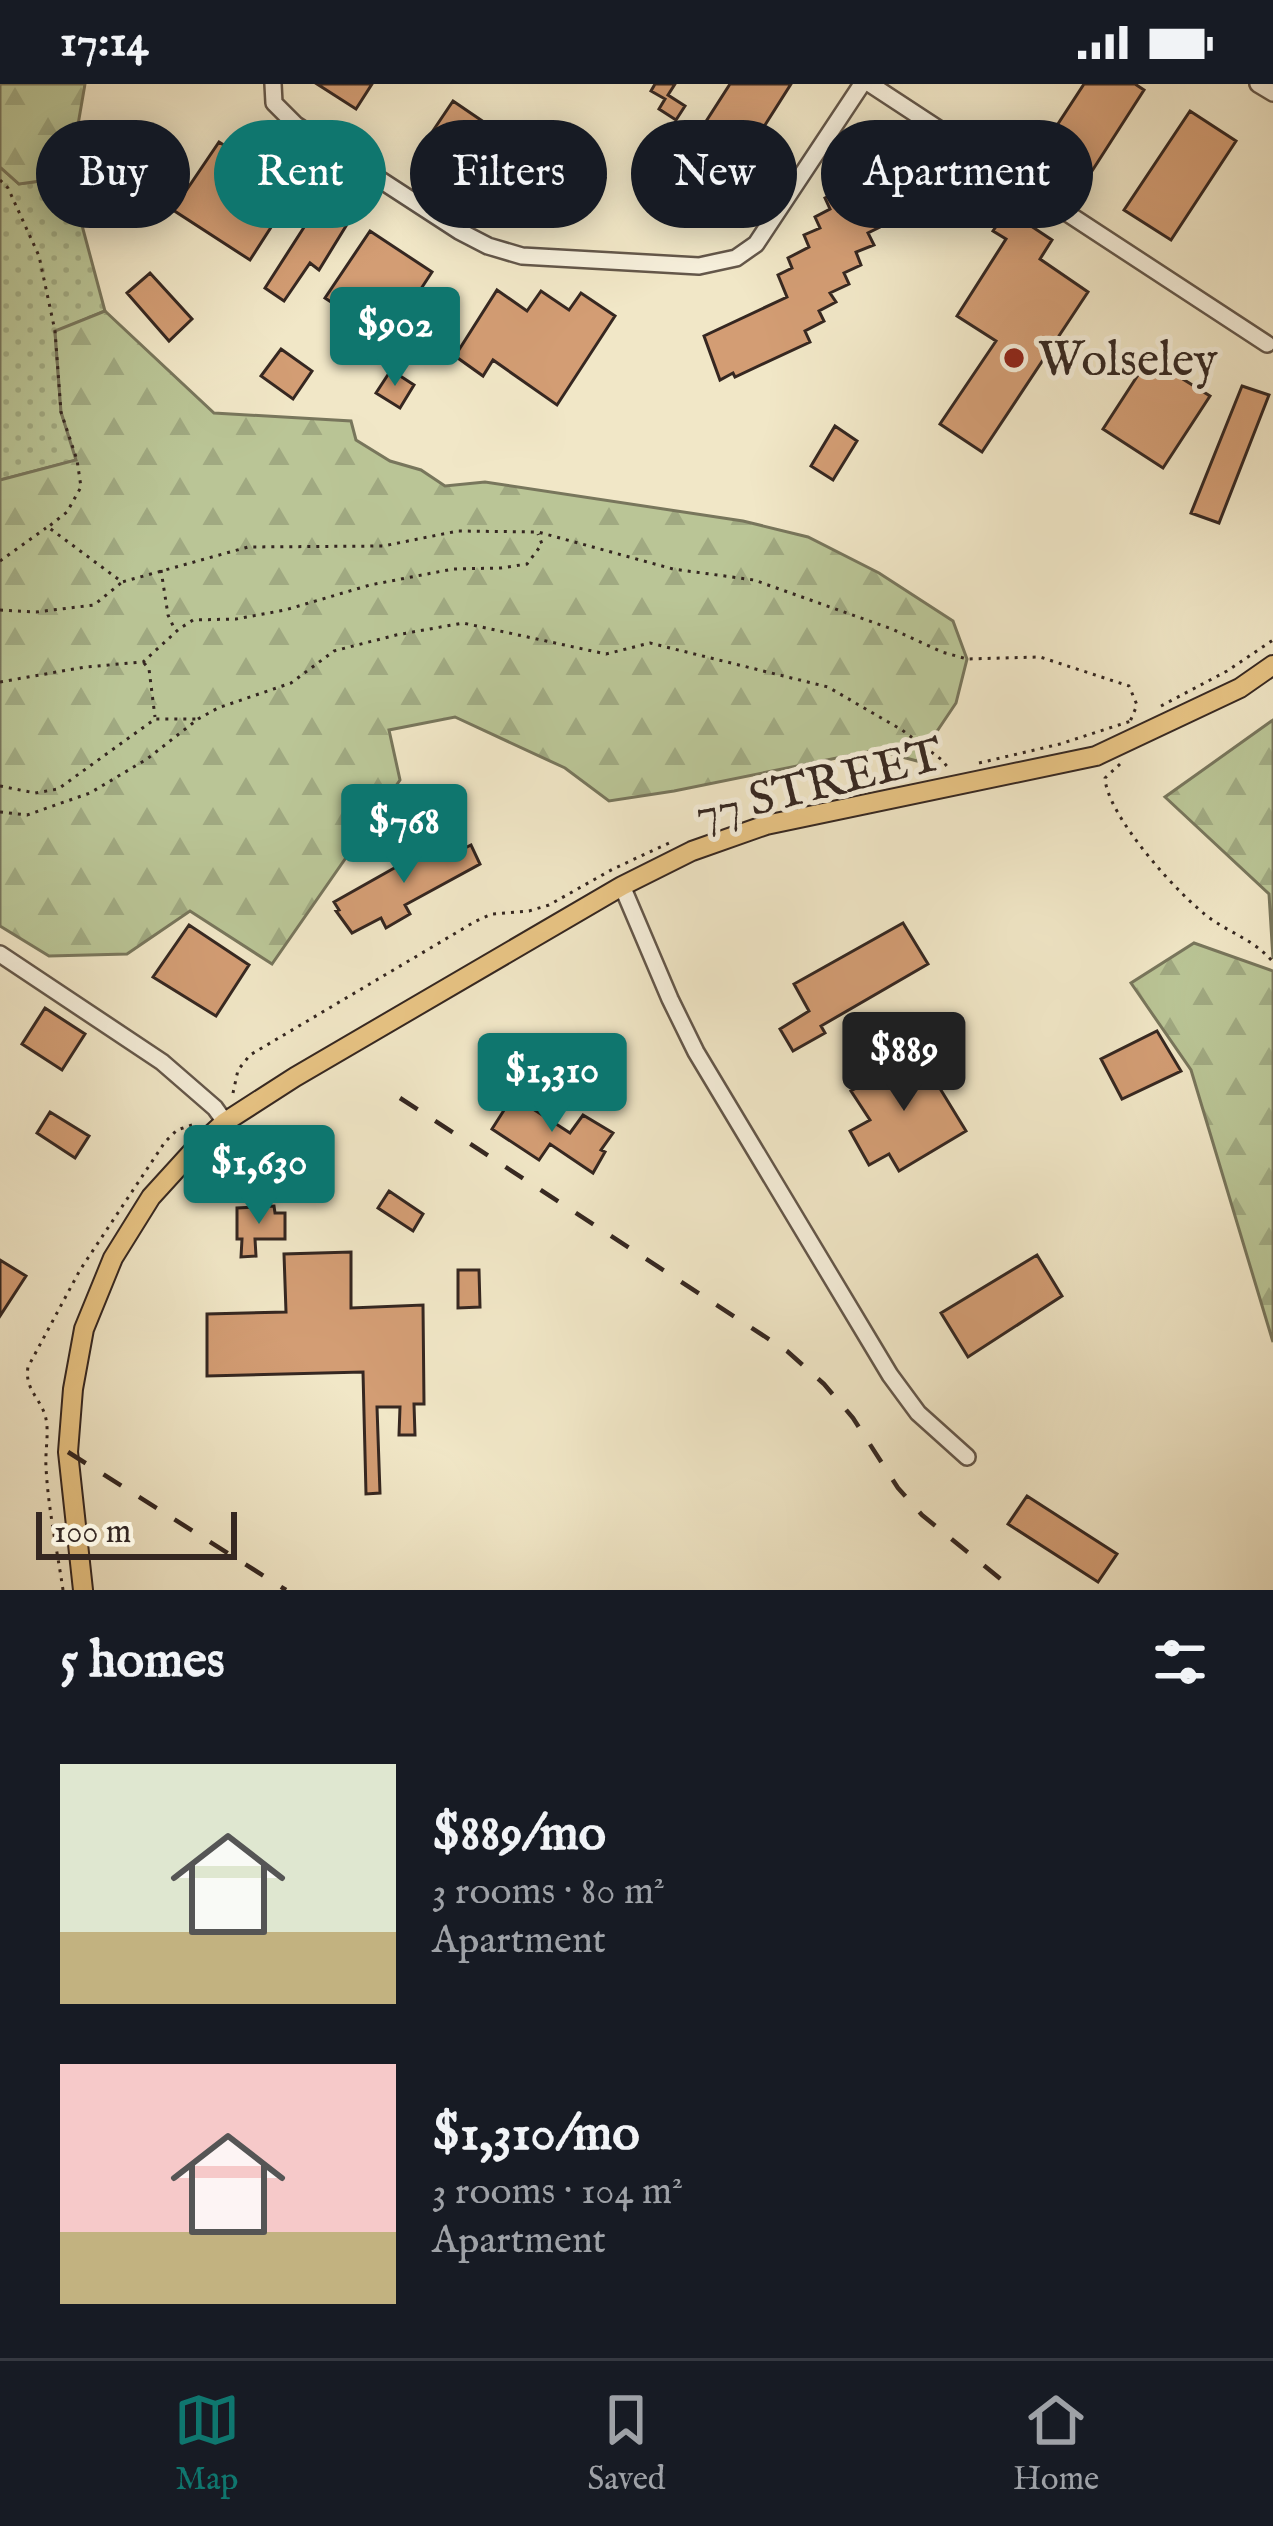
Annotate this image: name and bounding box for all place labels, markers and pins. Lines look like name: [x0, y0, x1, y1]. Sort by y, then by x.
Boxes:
pin: $902: [324, 287, 466, 389]
place label: Wolseley: [1038, 332, 1218, 392]
marker: Wolseley: [1001, 345, 1027, 371]
pin: $768: [333, 784, 475, 886]
pin: $889: [833, 1012, 975, 1114]
pin: $1,310: [454, 1033, 650, 1135]
pin: $1,630: [161, 1125, 357, 1227]

